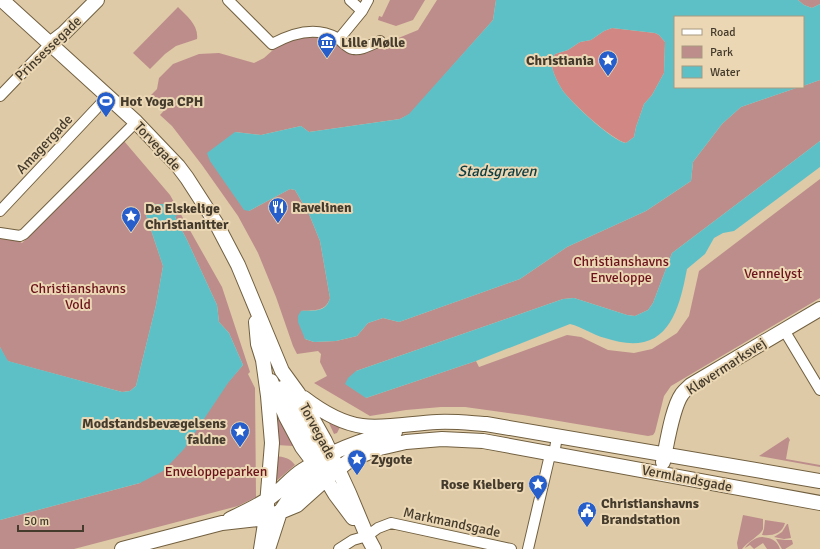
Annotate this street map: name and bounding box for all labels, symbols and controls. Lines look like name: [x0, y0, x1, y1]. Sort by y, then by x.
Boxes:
street label: Prinsessegade: [12, 12, 85, 84]
legend: [674, 16, 804, 88]
text: Road: [710, 25, 736, 40]
museum icon: Lille Mølle: [316, 31, 338, 59]
place label: Lille Mølle: [341, 34, 405, 51]
text: Park: [710, 45, 733, 60]
place icon: Christiania: [597, 49, 619, 77]
place label: Christiania: [526, 52, 594, 69]
text: Water: [710, 65, 741, 80]
sports icon: Hot Yoga CPH: [95, 90, 117, 118]
place label: Hot Yoga CPH: [120, 93, 203, 110]
street label: Amagergade: [13, 111, 76, 178]
street label: Torvegade: [131, 118, 185, 174]
water label: Stadsgraven: [458, 162, 537, 180]
restaurant icon: Ravelinen: [267, 196, 289, 224]
place label: Ravelinen: [292, 199, 352, 216]
place label: De Elskelige Christianitter: [145, 200, 229, 233]
place icon: De Elskelige Christianitter: [120, 205, 142, 233]
park label: Christianshavns Enveloppe: [573, 253, 669, 286]
park label: Vennelyst: [744, 265, 802, 282]
park label: Christianshavns Vold: [30, 280, 126, 313]
street label: Kløvermarksvej: [683, 334, 769, 398]
street label: Torvegade: [296, 400, 339, 462]
place label: Modstandsbevægelsens faldne: [82, 415, 226, 448]
place icon: Modstandsbevægelsens faldne: [229, 420, 251, 448]
place icon: Zygote: [346, 448, 368, 476]
place label: Zygote: [371, 451, 413, 468]
street label: Vermlandsgade: [640, 461, 734, 496]
park label: Enveloppeparken: [165, 463, 267, 480]
place icon: Rose Kielberg: [527, 473, 549, 501]
place label: Rose Kielberg: [441, 476, 524, 493]
place label: Christianshavns Brandstation: [601, 495, 699, 528]
public building icon: Christianshavns Brandstation: [576, 500, 598, 528]
street label: Markmandsgade: [402, 504, 502, 541]
scale bar: [18, 507, 83, 533]
text: 50 m: [24, 514, 49, 529]

